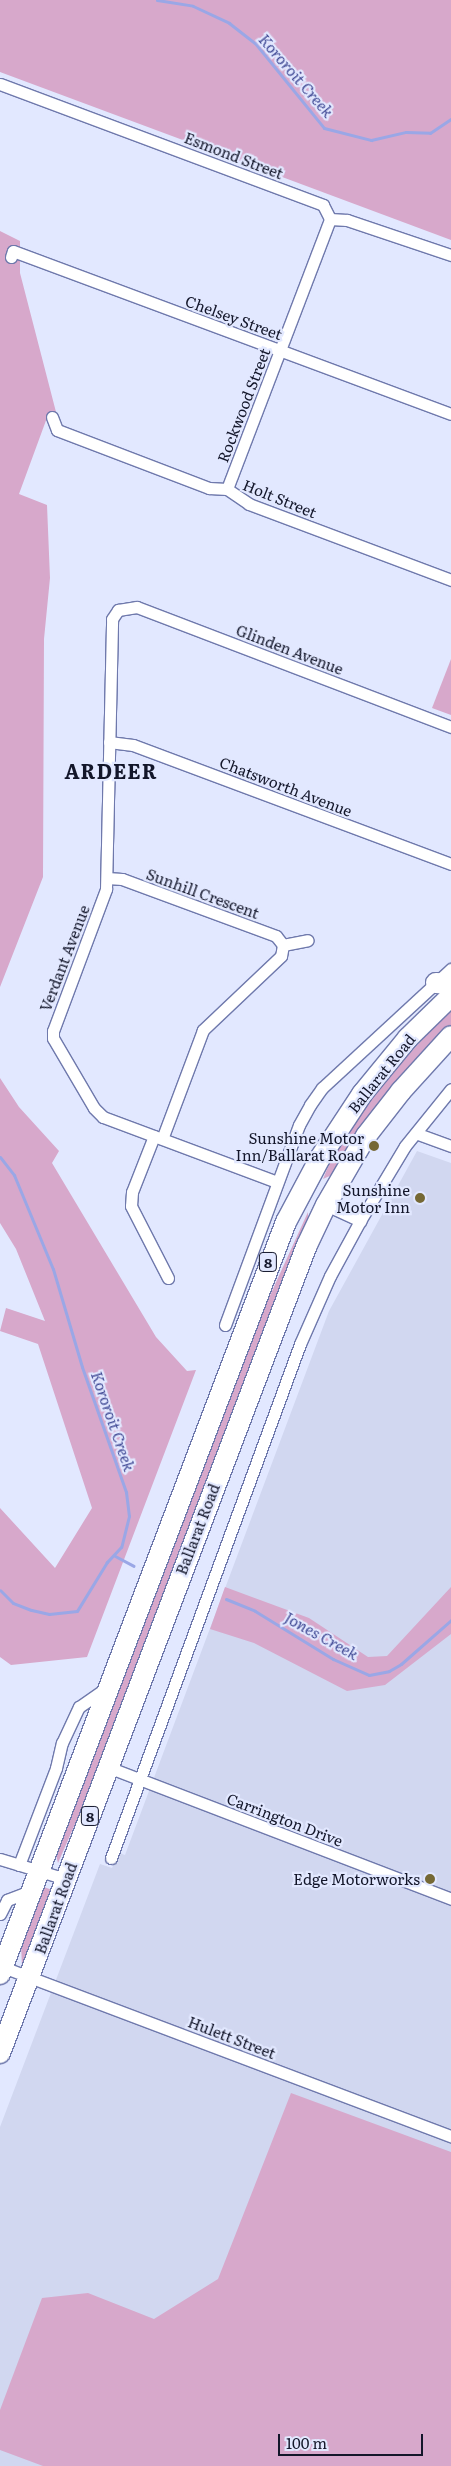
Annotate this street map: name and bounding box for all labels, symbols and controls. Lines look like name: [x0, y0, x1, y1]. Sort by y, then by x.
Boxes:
water label: Kororoit Creek: [256, 29, 338, 121]
street label: Esmond Street: [182, 128, 286, 182]
street label: Chelsey Street: [183, 291, 285, 343]
street label: Rockwood Street: [213, 345, 273, 465]
street label: Holt Street: [241, 475, 319, 521]
street label: Glinden Avenue: [234, 620, 346, 678]
street label: Chatsworth Avenue: [217, 752, 355, 820]
district label: ARDEER: [64, 758, 158, 782]
street label: Sunhill Crescent: [144, 864, 262, 922]
street label: Verdant Avenue: [35, 902, 93, 1014]
street label: Ballarat Road: [344, 1030, 418, 1116]
place label: Sunshine Motor Inn/Ballarat Road: [236, 1128, 364, 1163]
marker: Sunshine Motor Inn/Ballarat Road: [368, 1140, 380, 1152]
place label: Sunshine Motor Inn: [336, 1180, 410, 1215]
marker: Sunshine Motor Inn: [414, 1192, 426, 1204]
road number: 8: [258, 1250, 278, 1274]
water label: Kororoit Creek: [88, 1369, 140, 1473]
street label: Ballarat Road: [171, 1481, 223, 1577]
water label: Jones Creek: [282, 1607, 362, 1663]
street label: Carrington Drive: [224, 1789, 346, 1849]
road number: 8: [80, 1804, 100, 1828]
street label: Ballarat Road: [30, 1860, 80, 1956]
place label: Edge Motorworks: [293, 1870, 420, 1888]
marker: Edge Motorworks: [424, 1873, 436, 1885]
street label: Hulett Street: [186, 2012, 278, 2062]
scale bar: [281, 2424, 426, 2456]
text: 100 m: [286, 2431, 327, 2454]

